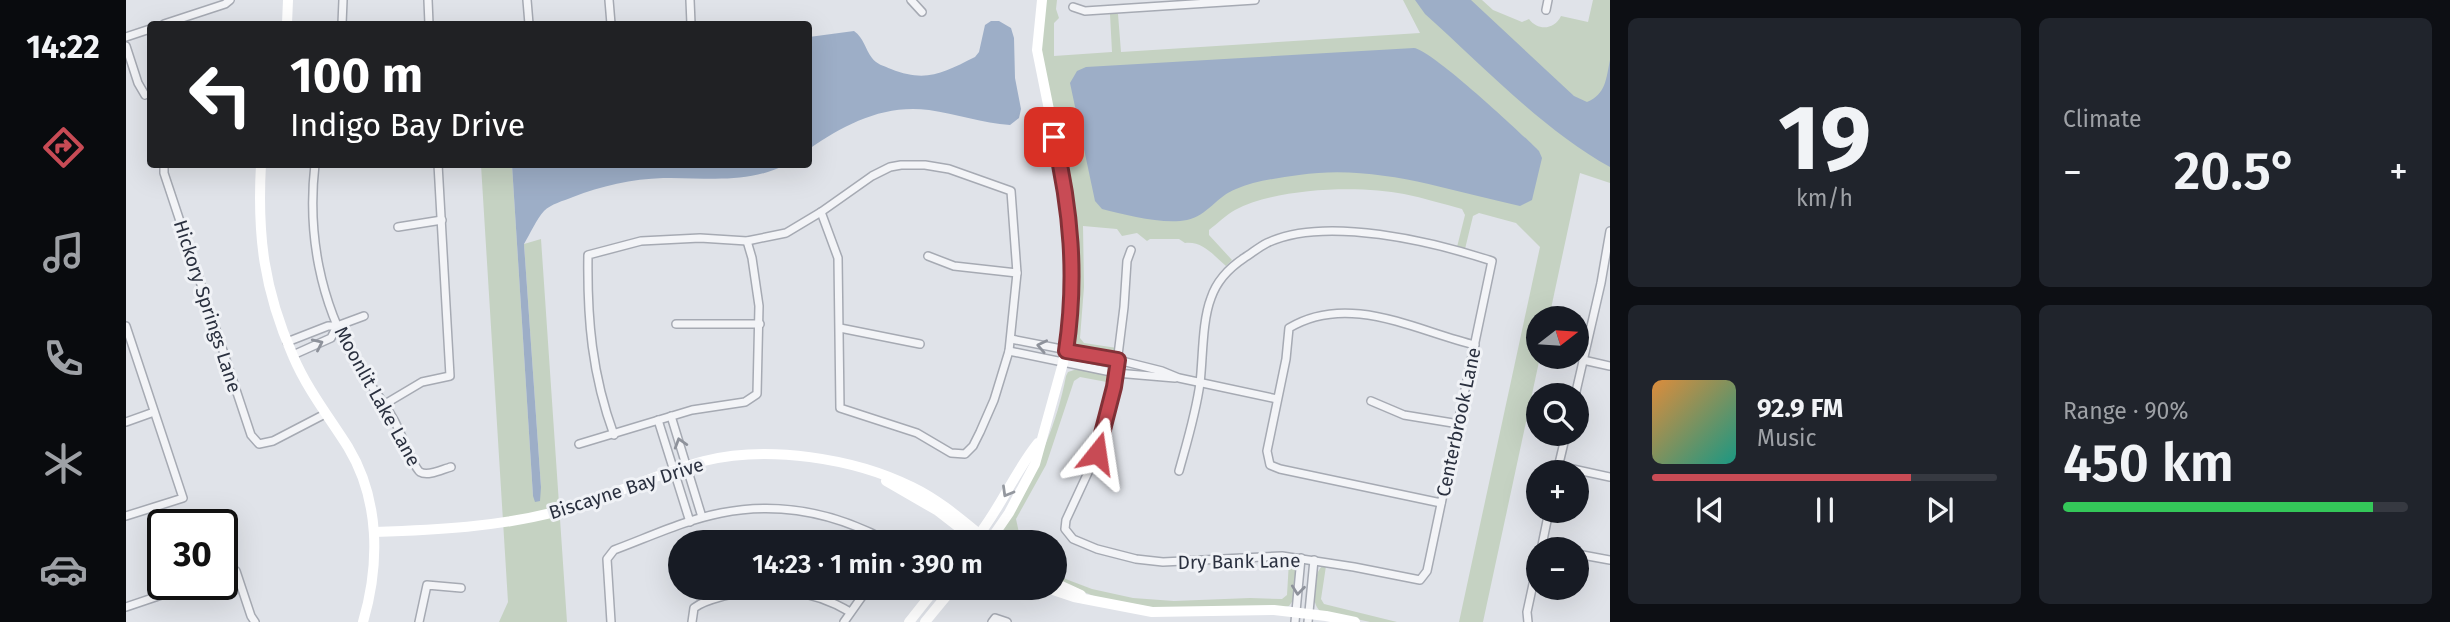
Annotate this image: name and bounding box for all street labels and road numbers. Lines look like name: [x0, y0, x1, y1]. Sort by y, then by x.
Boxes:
street label: Hickory Springs Lane: [169, 217, 246, 395]
street label: Moonlit Lake Lane: [330, 322, 426, 470]
street label: Centerbrook Lane: [1431, 345, 1486, 499]
street label: Biscayne Bay Drive: [546, 453, 706, 524]
street label: Dry Bank Lane: [1177, 549, 1301, 574]

